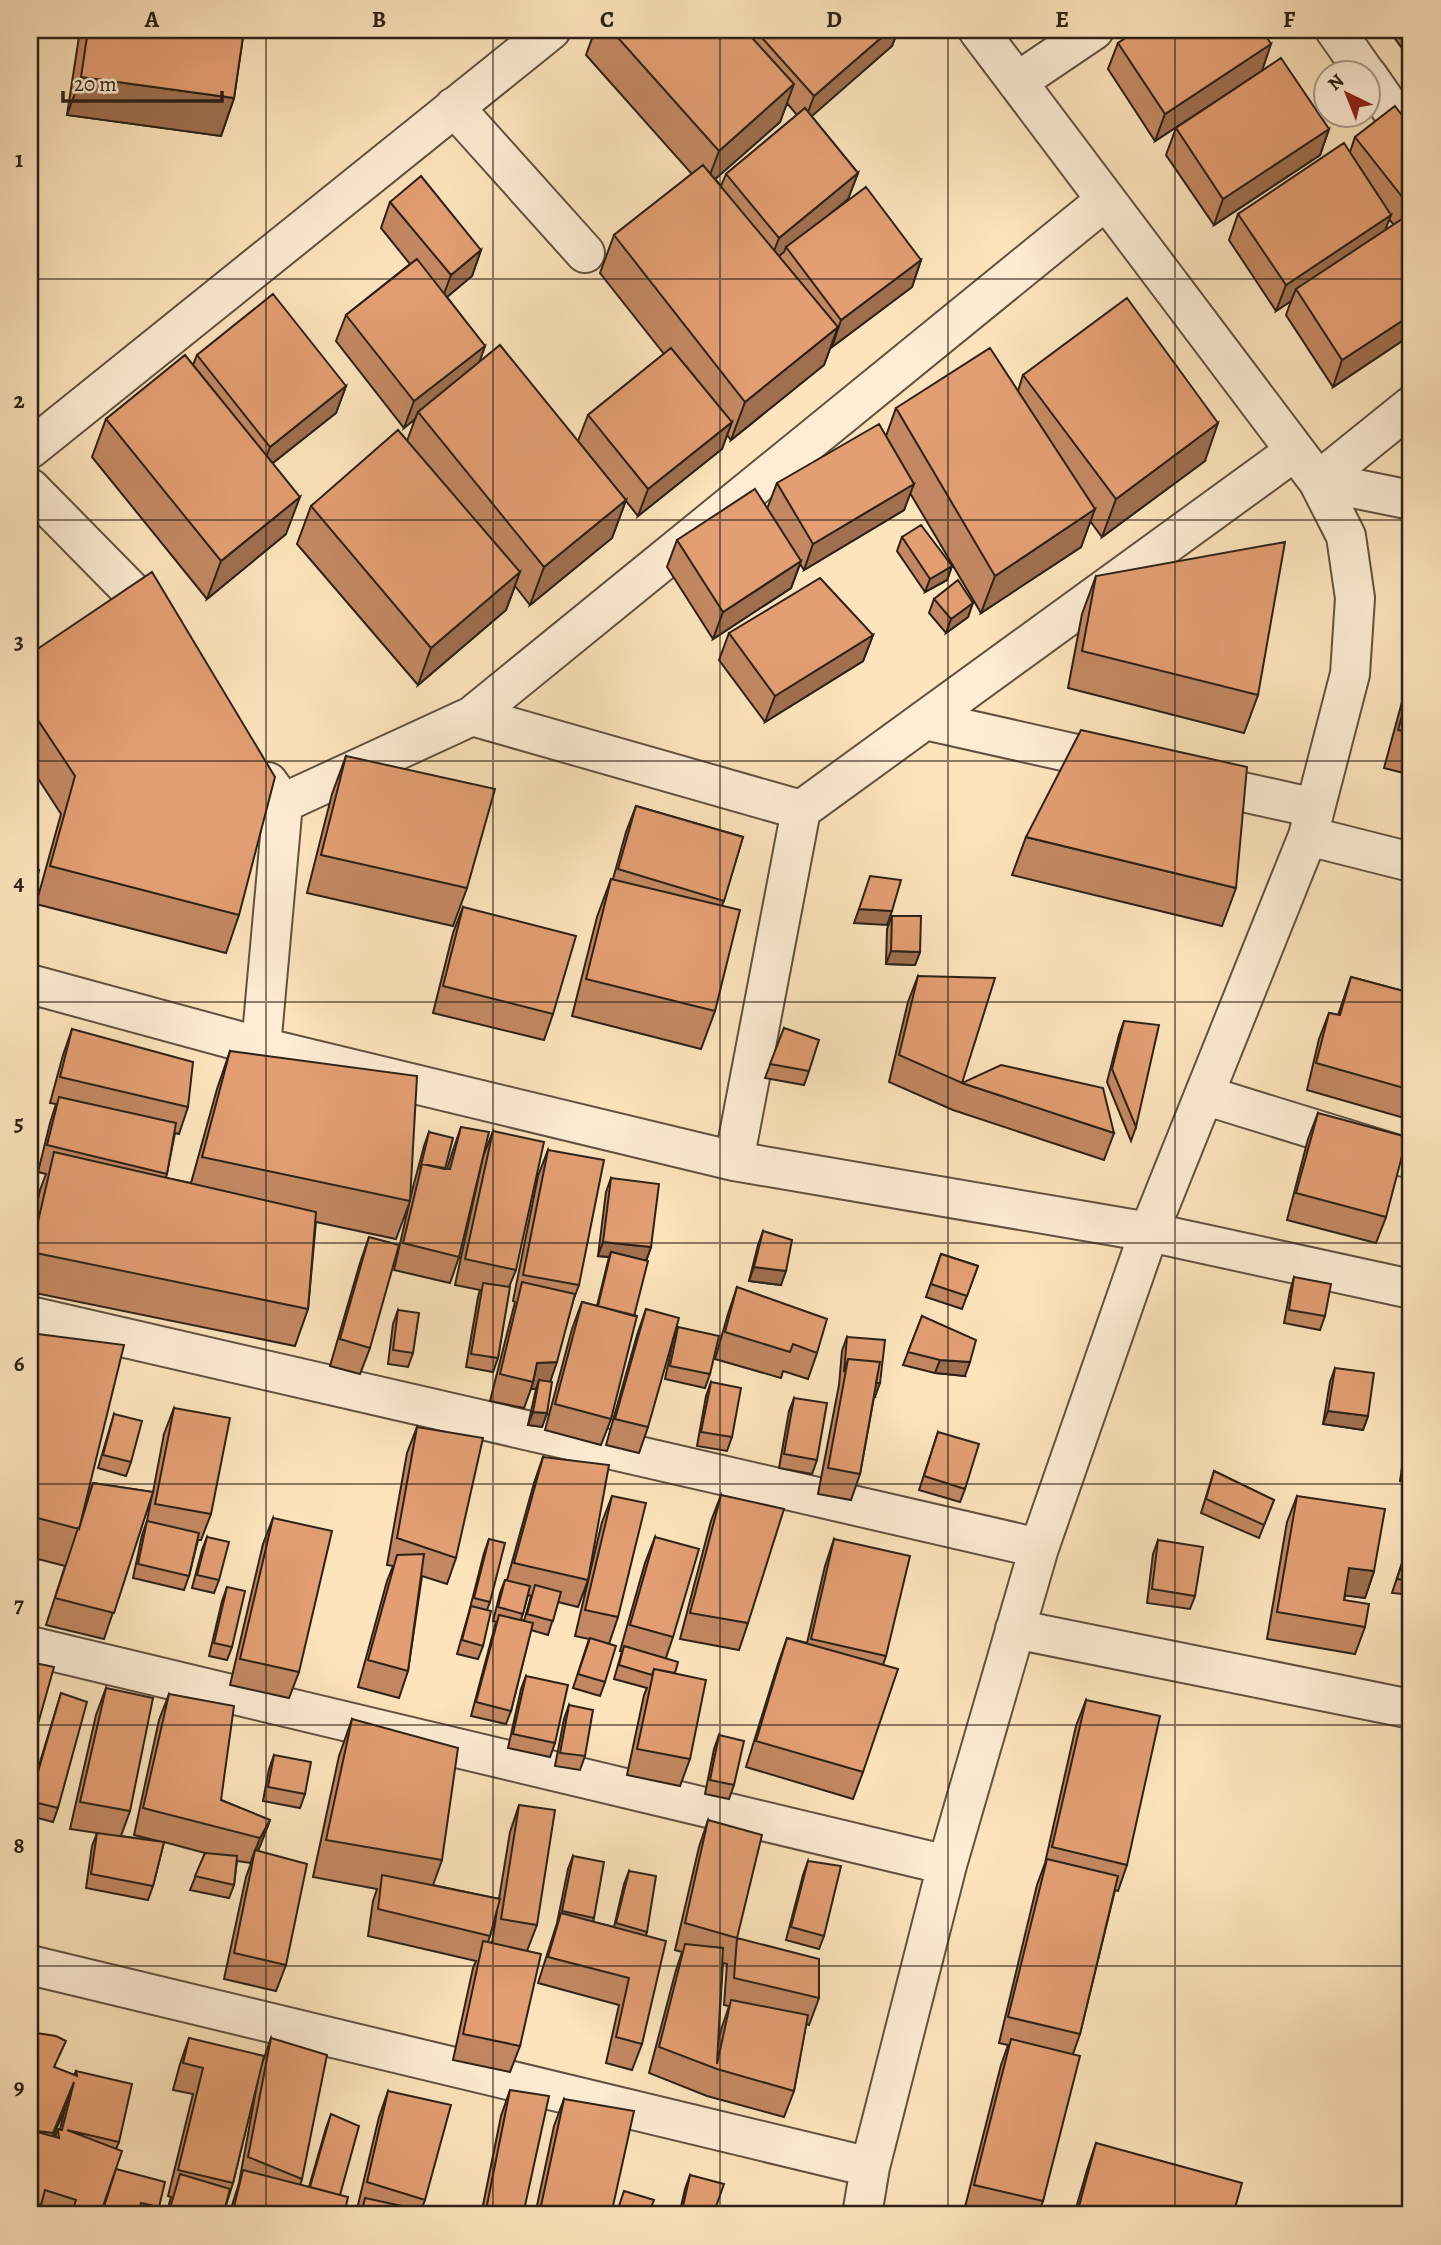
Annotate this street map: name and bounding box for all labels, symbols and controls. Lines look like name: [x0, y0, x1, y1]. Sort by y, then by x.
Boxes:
text: A: [144, 4, 160, 35]
text: B: [372, 4, 386, 35]
text: C: [600, 4, 614, 35]
text: D: [826, 4, 842, 35]
text: E: [1055, 4, 1069, 35]
text: F: [1283, 4, 1296, 35]
scale bar: [63, 60, 222, 104]
north arrow: [1312, 60, 1382, 130]
text: N: [1322, 68, 1350, 97]
text: 20 m: [74, 70, 117, 98]
text: 1: [15, 144, 23, 175]
text: 2: [13, 385, 25, 416]
text: 3: [14, 626, 24, 657]
text: 4: [14, 867, 25, 898]
text: 5: [14, 1107, 24, 1138]
text: 6: [14, 1348, 25, 1379]
text: 7: [14, 1589, 24, 1620]
text: 8: [13, 1830, 25, 1861]
text: 9: [14, 2071, 24, 2102]

